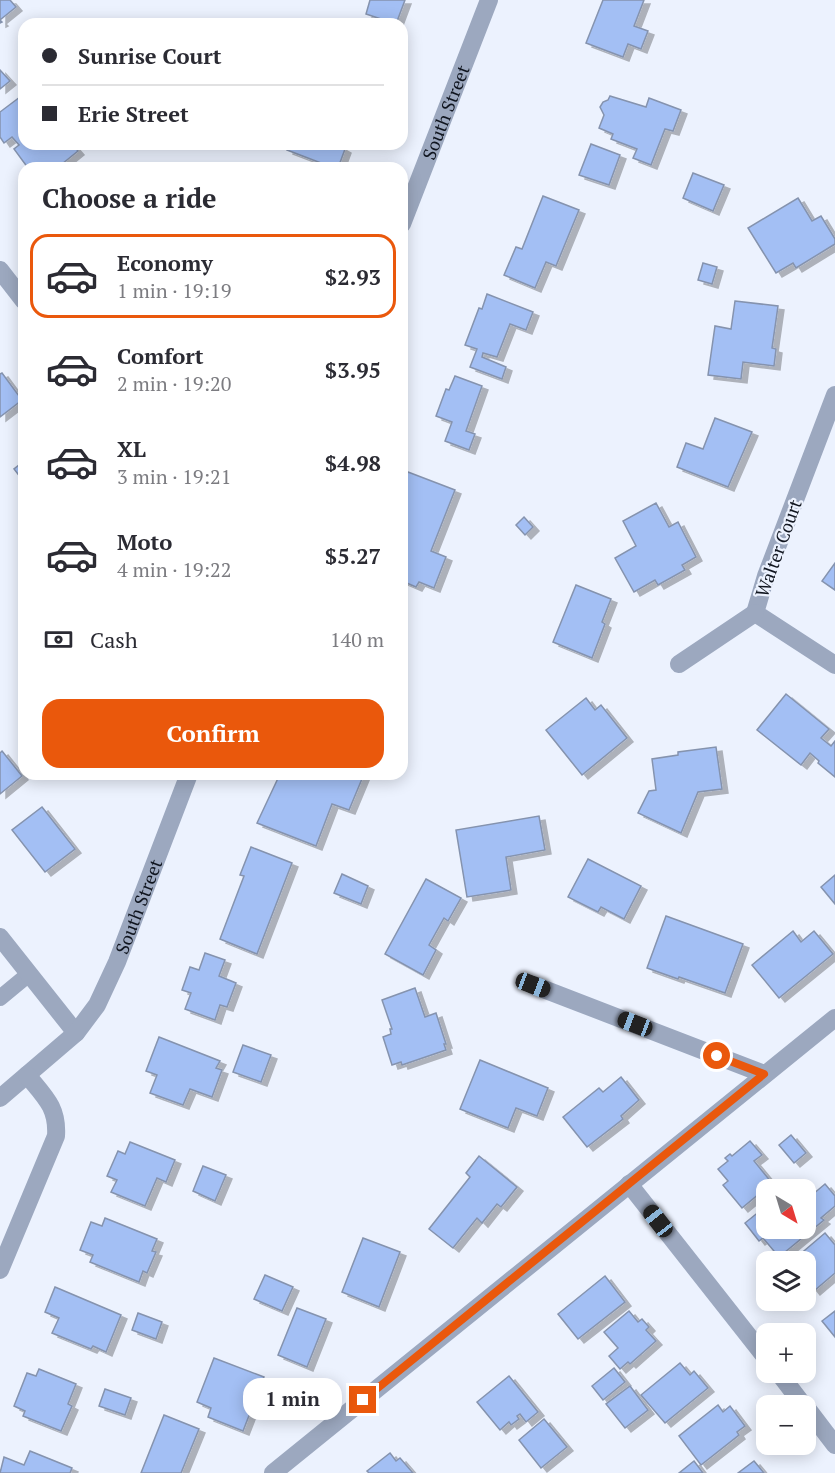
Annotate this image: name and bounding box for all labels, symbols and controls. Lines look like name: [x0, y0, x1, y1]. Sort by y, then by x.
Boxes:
text: Sunrise Court: [78, 41, 222, 70]
street label: South Street: [416, 61, 475, 163]
text: Erie Street: [78, 99, 189, 128]
text: Choose a ride: [42, 180, 217, 216]
text: Economy: [117, 248, 213, 277]
icon: car: [45, 249, 99, 303]
text: $2.93: [325, 262, 381, 291]
text: 1 min · 19:19: [117, 277, 231, 304]
text: Comfort: [117, 341, 203, 370]
icon: car: [45, 342, 99, 396]
text: $3.95: [325, 355, 381, 384]
text: 2 min · 19:20: [117, 370, 231, 397]
text: XL: [117, 434, 146, 463]
icon: car: [45, 435, 99, 489]
text: $4.98: [325, 448, 381, 477]
text: 3 min · 19:21: [117, 463, 231, 490]
street label: Walter Court: [749, 496, 807, 600]
text: Moto: [117, 527, 172, 556]
icon: car: [45, 528, 99, 582]
text: $5.27: [325, 541, 381, 570]
text: 4 min · 19:22: [117, 556, 231, 583]
icon: cash: [42, 623, 75, 656]
text: Cash: [90, 625, 138, 654]
text: 140 m: [330, 626, 384, 653]
button: Confirm: [42, 699, 384, 768]
street label: South Street: [109, 855, 167, 957]
car: [513, 970, 553, 1000]
car: [615, 1009, 655, 1039]
route start: [703, 1042, 730, 1069]
north arrow: [756, 1179, 816, 1239]
map controls: [756, 1179, 816, 1455]
car: [640, 1201, 676, 1241]
button: layers: [756, 1251, 816, 1311]
button: +: [756, 1323, 816, 1383]
callout: 1 min: [243, 1379, 342, 1421]
text: 1 min: [265, 1385, 320, 1412]
route end: [349, 1386, 376, 1413]
button: −: [756, 1395, 816, 1455]

